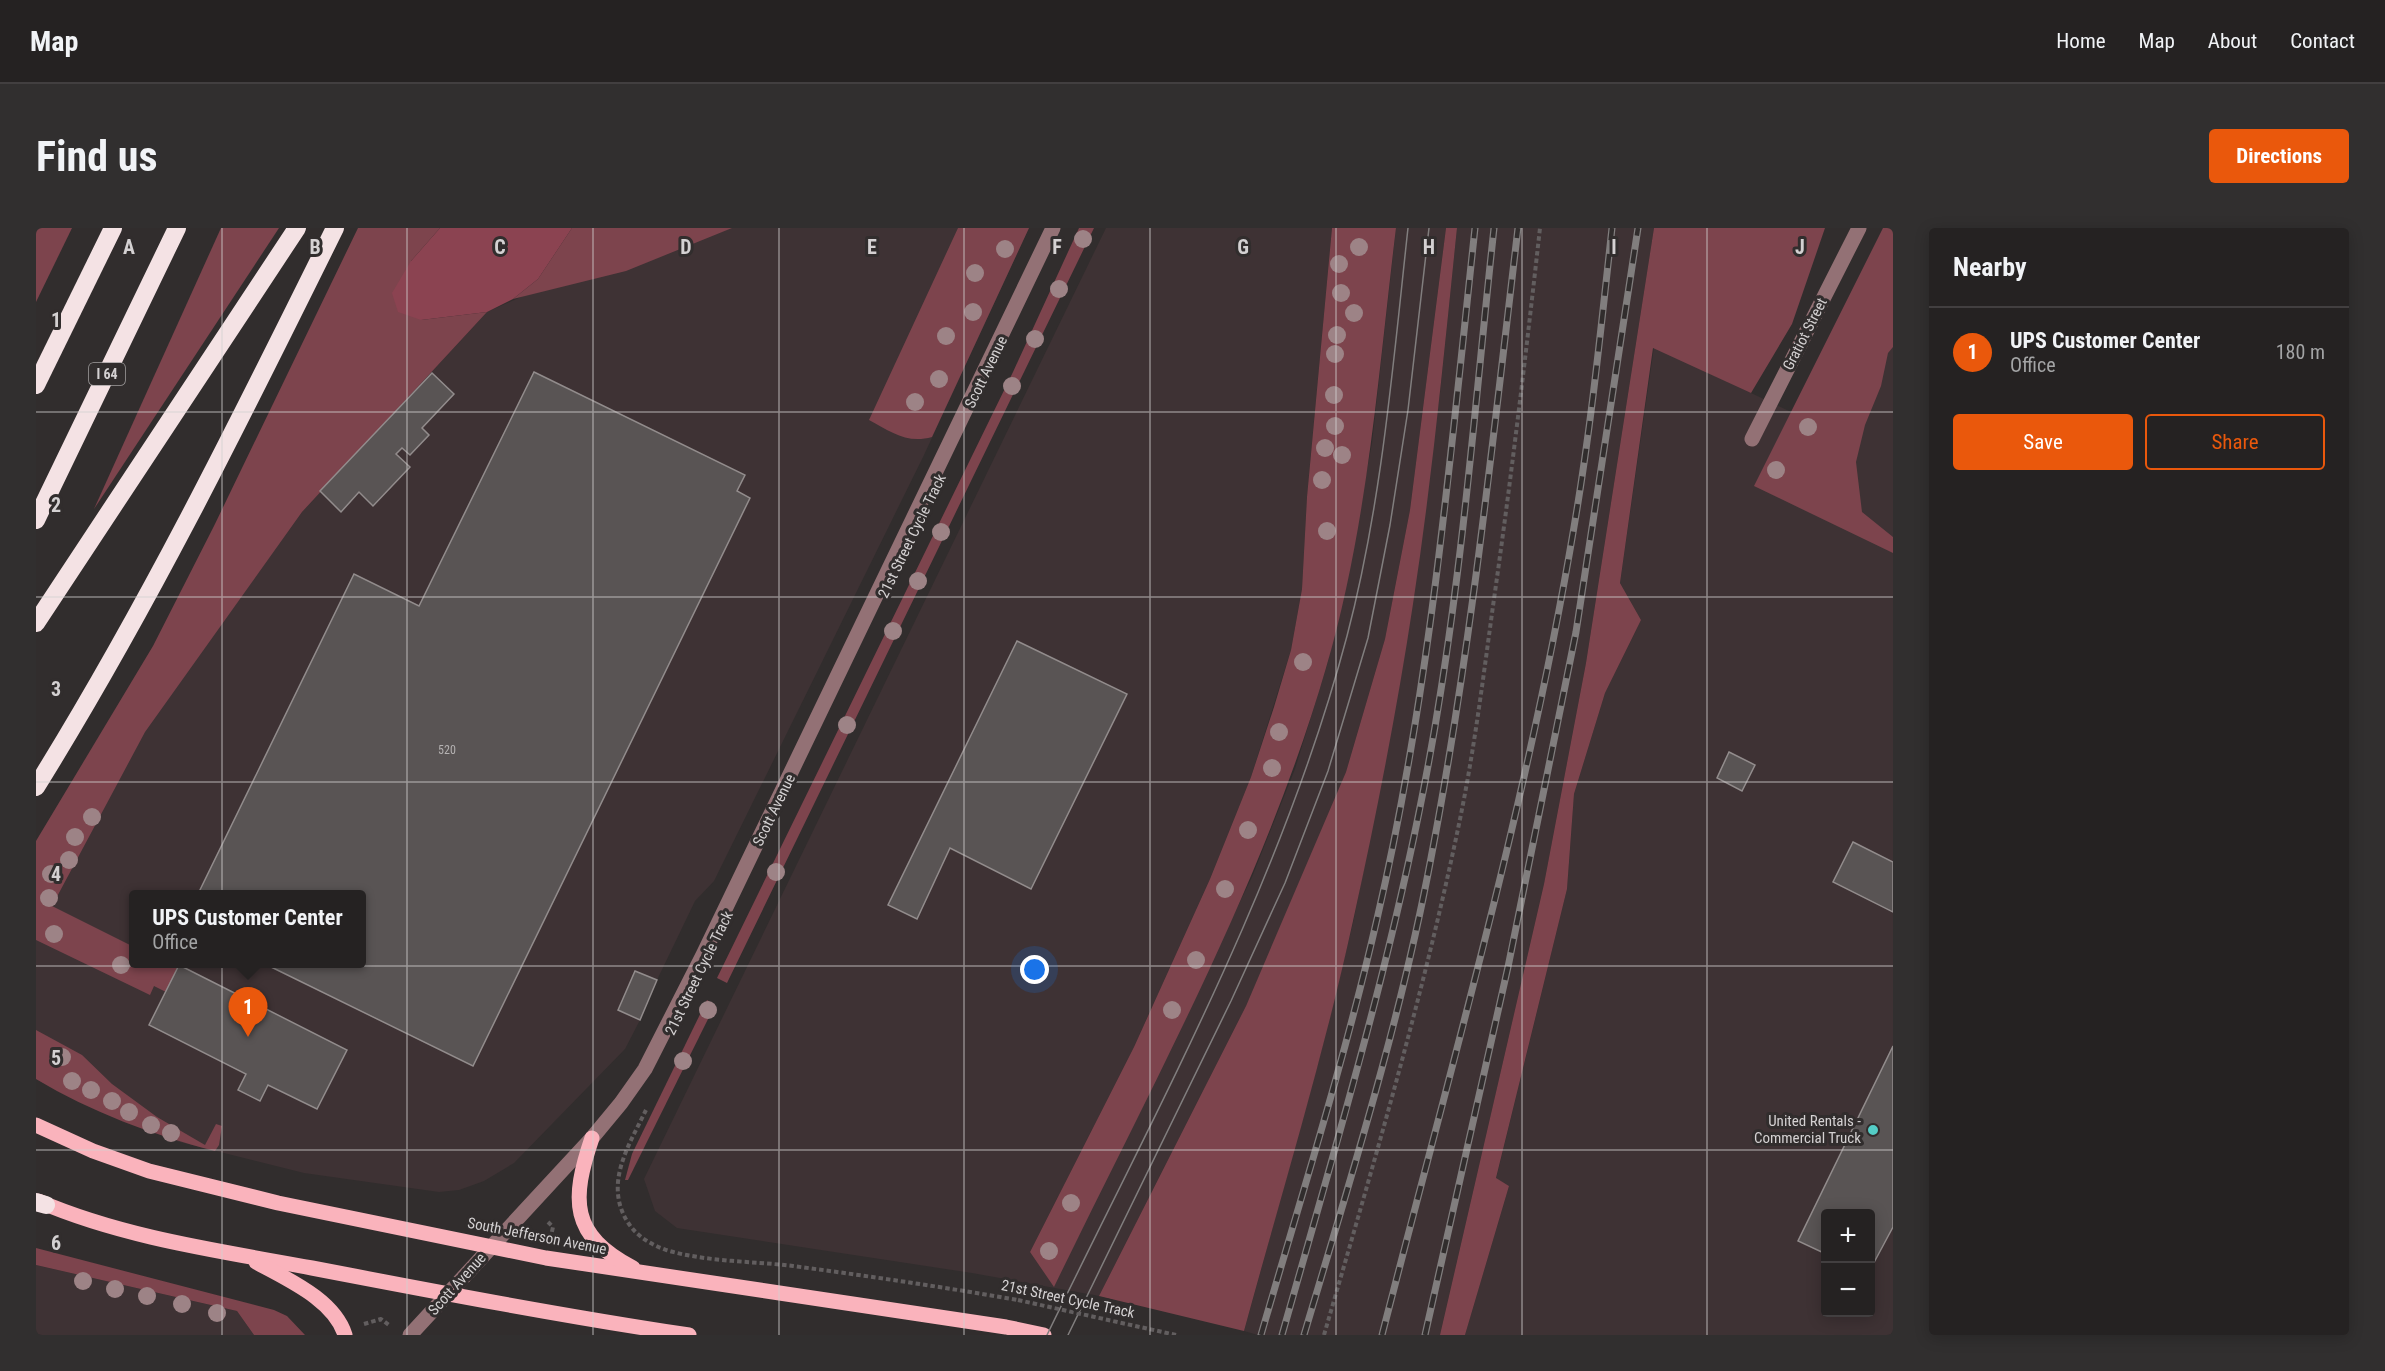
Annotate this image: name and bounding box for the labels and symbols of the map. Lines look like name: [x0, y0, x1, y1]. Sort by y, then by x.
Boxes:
text: A: [123, 235, 135, 259]
text: B: [309, 235, 321, 259]
text: C: [494, 235, 506, 259]
text: D: [680, 235, 692, 259]
text: E: [867, 235, 877, 259]
text: F: [1052, 235, 1062, 259]
text: G: [1237, 235, 1249, 259]
text: H: [1423, 235, 1435, 259]
text: I: [1611, 235, 1617, 259]
text: J: [1795, 235, 1805, 259]
street label: Gratiot Street: [1779, 295, 1831, 373]
text: 1: [51, 308, 61, 332]
street label: Scott Avenue: [961, 333, 1011, 411]
road number: I 64: [89, 363, 125, 385]
street label: 21st Street Cycle Track: [874, 471, 950, 601]
text: 2: [51, 493, 61, 517]
text: 3: [51, 677, 61, 701]
house number: 520: [438, 743, 456, 757]
street label: Scott Avenue: [749, 771, 799, 849]
text: 4: [51, 862, 61, 886]
street label: 21st Street Cycle Track: [661, 908, 737, 1038]
your location: [1020, 955, 1049, 984]
pin: 1: [228, 988, 268, 1037]
text: 5: [51, 1046, 61, 1070]
place label: United Rentals - Commercial Truck: [1754, 1112, 1861, 1147]
marker: United Rentals - Commercial Truck: [1866, 1123, 1880, 1137]
street label: South Jefferson Avenue: [466, 1214, 608, 1258]
text: 6: [51, 1231, 61, 1255]
street label: Scott Avenue: [424, 1249, 490, 1319]
street label: 21st Street Cycle Track: [1000, 1276, 1136, 1322]

